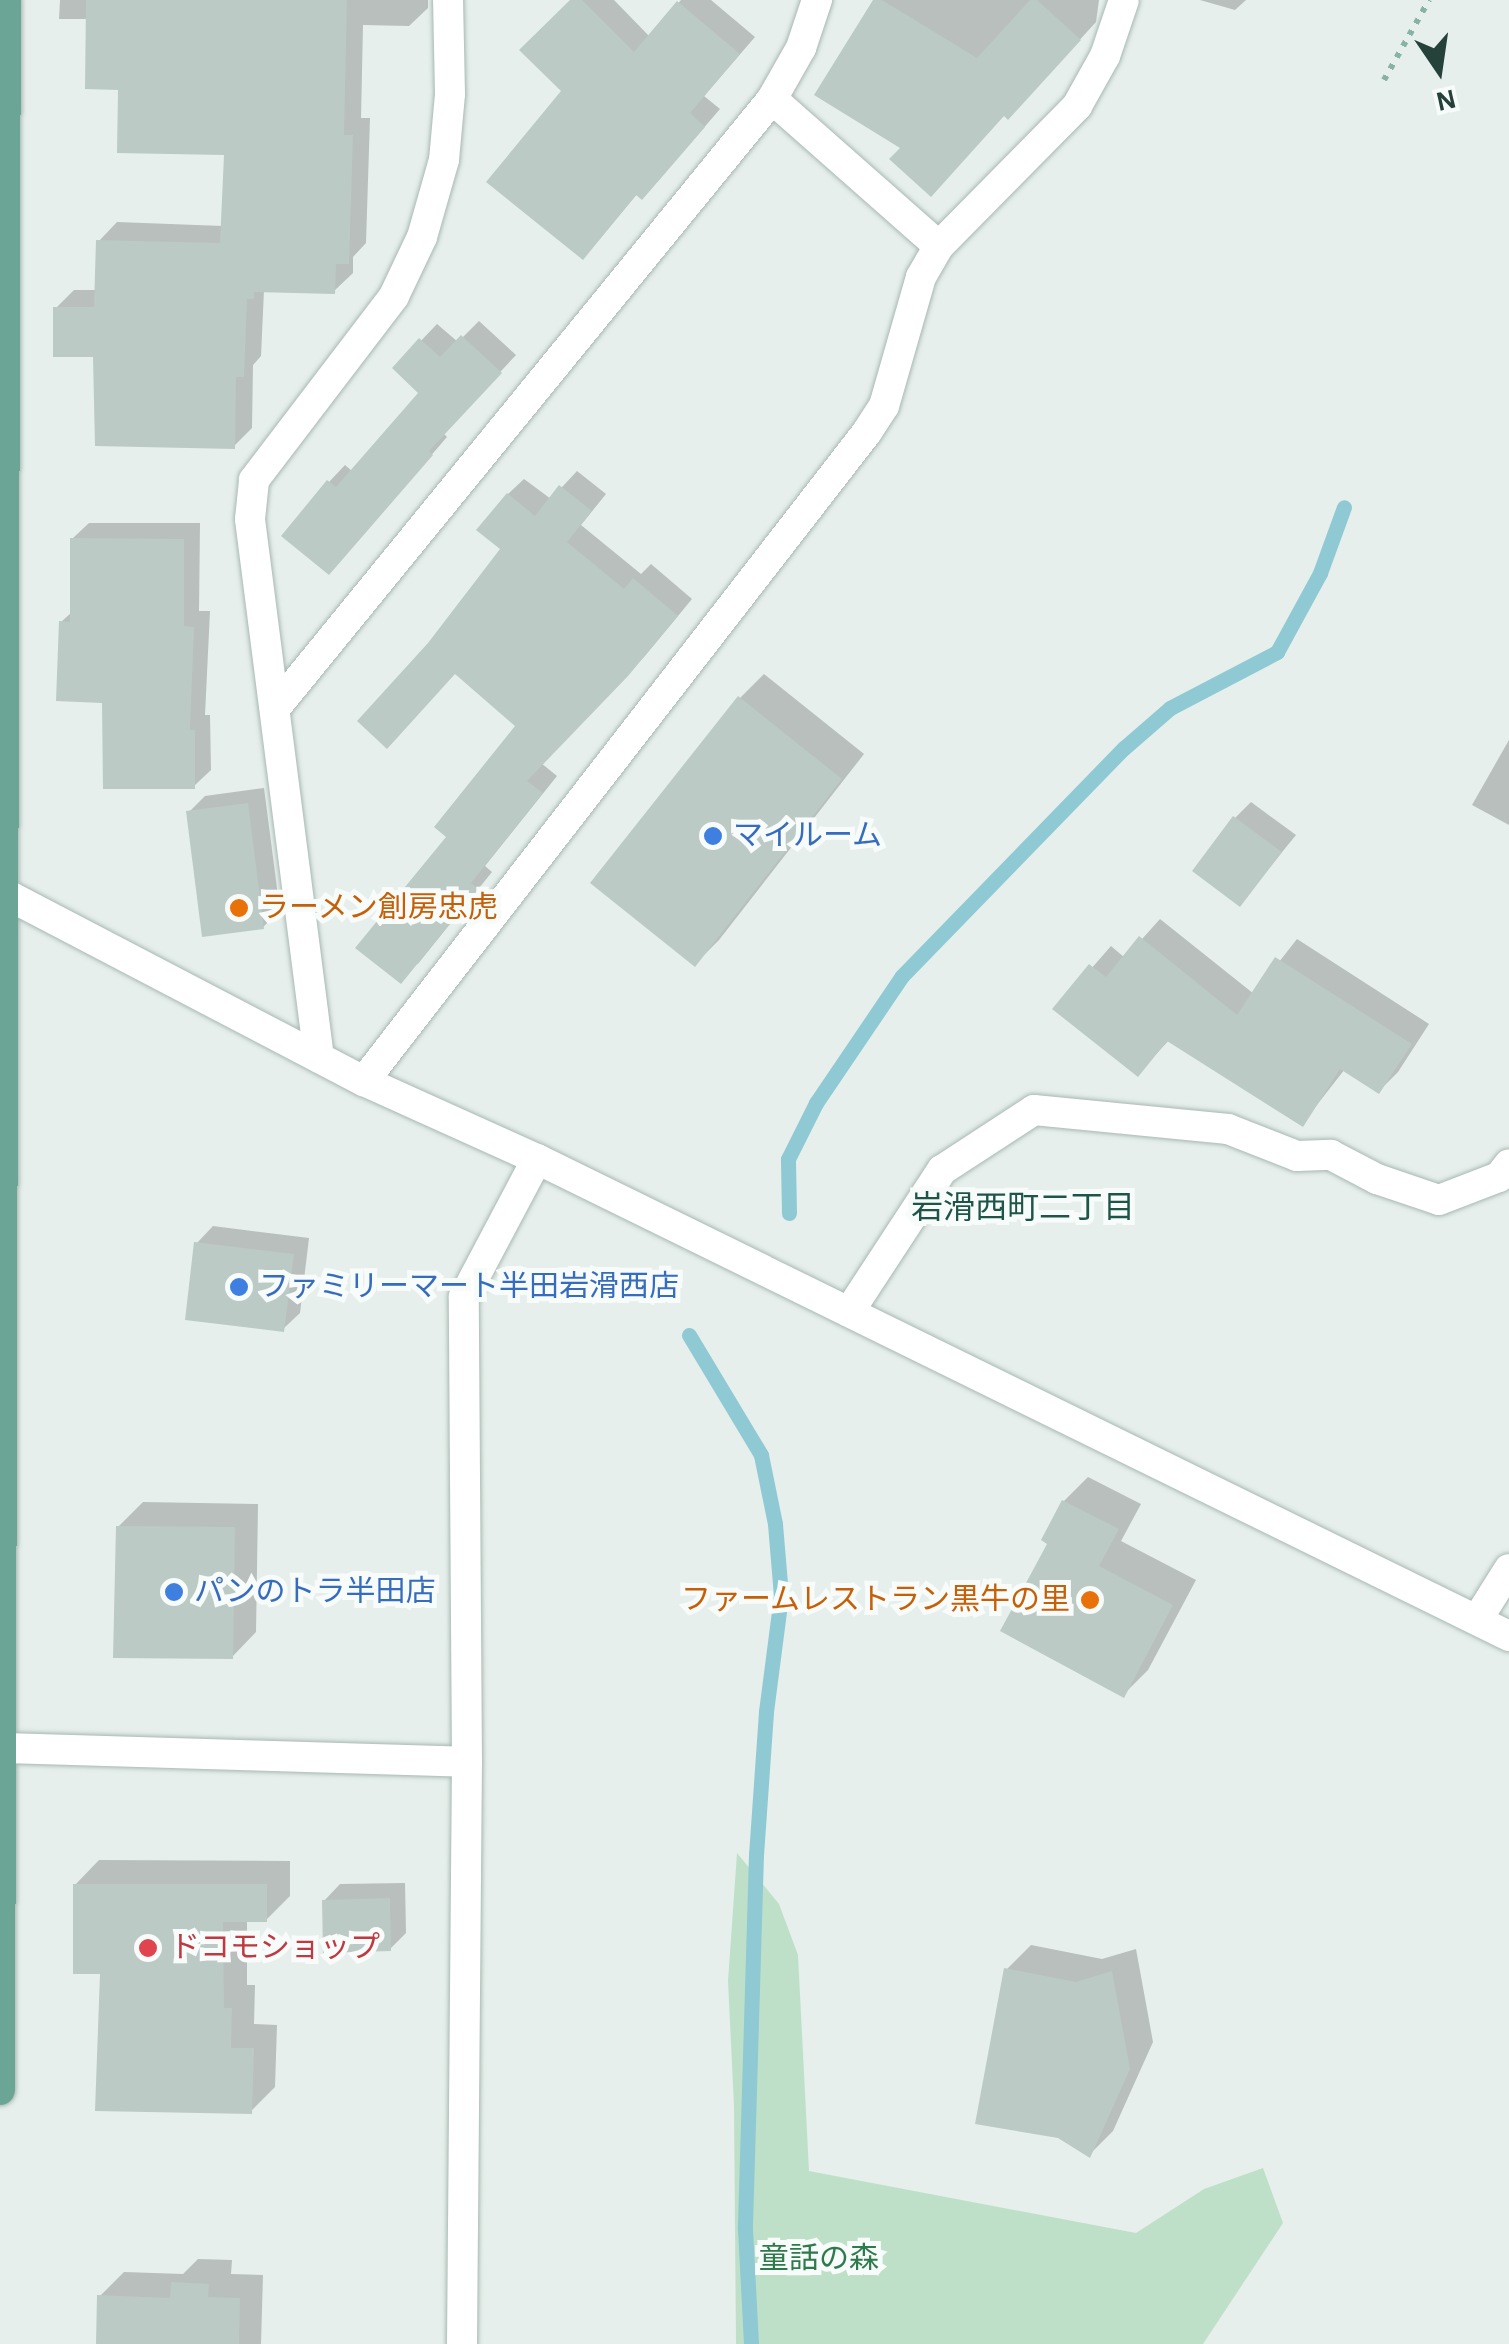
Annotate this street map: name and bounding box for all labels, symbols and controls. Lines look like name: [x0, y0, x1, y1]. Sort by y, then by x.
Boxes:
north arrow: [1389, 20, 1489, 120]
text: N: [1433, 83, 1458, 115]
place label: マイルーム: [733, 818, 883, 854]
marker: マイルーム: [702, 825, 724, 847]
place label: ラーメン創房忠虎: [259, 890, 499, 926]
marker: ラーメン創房忠虎: [228, 897, 250, 919]
district label: 岩滑西町二丁目: [911, 1189, 1135, 1227]
place label: ファミリーマート半田岩滑西店: [259, 1269, 679, 1305]
marker: ファミリーマート半田岩滑西店: [228, 1276, 250, 1298]
place label: パンのトラ半田店: [194, 1574, 434, 1610]
marker: パンのトラ半田店: [163, 1581, 185, 1603]
place label: ファームレストラン黒牛の里: [680, 1582, 1070, 1618]
marker: ファームレストラン黒牛の里: [1079, 1589, 1101, 1611]
place label: ドコモショップ: [170, 1930, 380, 1966]
marker: ドコモショップ: [135, 1935, 161, 1961]
park label: 童話の森: [759, 2241, 879, 2277]

